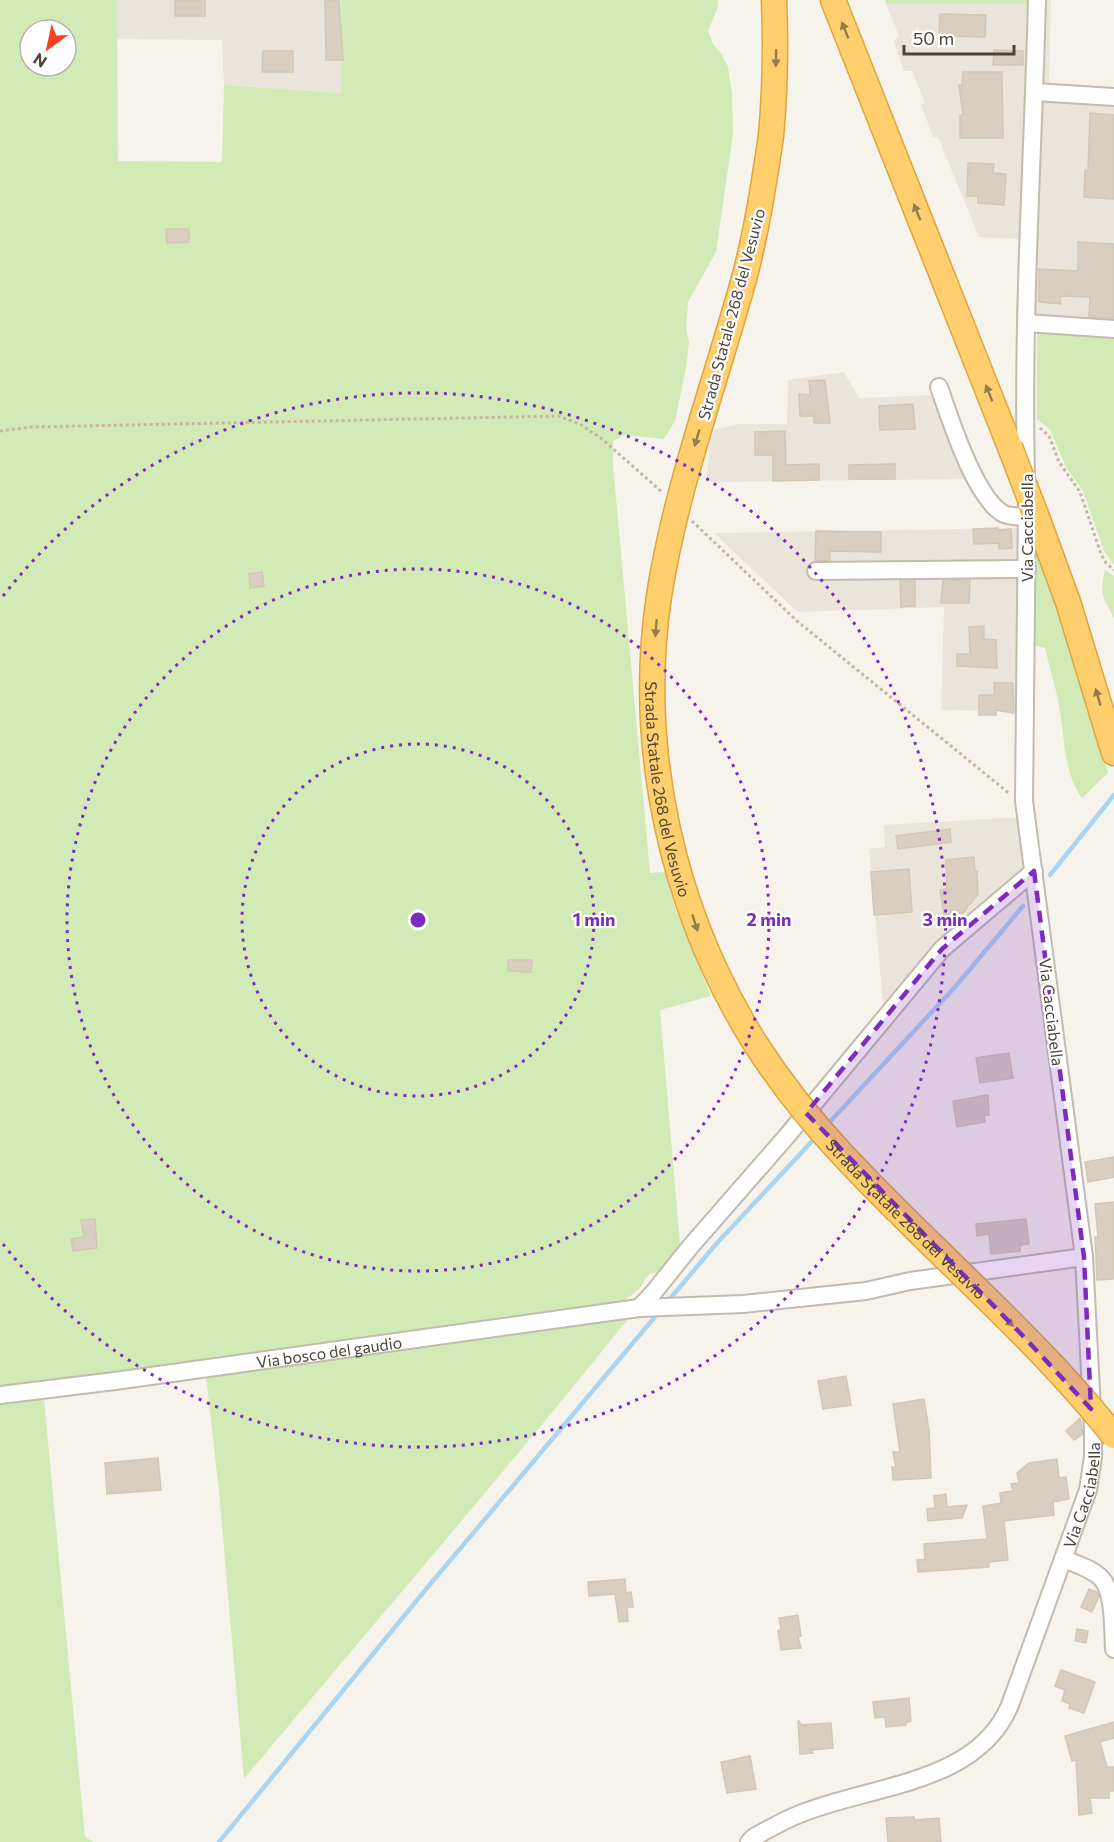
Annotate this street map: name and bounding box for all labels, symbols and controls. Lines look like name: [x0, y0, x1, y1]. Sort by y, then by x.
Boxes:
north arrow: [18, 18, 78, 78]
scale bar: [904, 18, 1014, 56]
one-way arrow: [840, 21, 849, 39]
text: 50 m: [913, 27, 954, 49]
one-way arrow: [771, 49, 780, 68]
text: N: [29, 50, 50, 72]
one-way arrow: [912, 202, 922, 220]
street label: Strada Statale 268 del Vesuvio: [694, 206, 768, 422]
one-way arrow: [984, 383, 994, 401]
one-way arrow: [692, 429, 701, 447]
street label: Via Cacciabella: [1017, 474, 1036, 582]
one-way arrow: [652, 618, 661, 637]
street label: Strada Statale 268 del Vesuvio: [643, 681, 695, 899]
one-way arrow: [1093, 688, 1102, 706]
text: 1 min: [573, 908, 615, 930]
text: 2 min: [747, 908, 791, 930]
text: 3 min: [922, 908, 968, 930]
centre of rings: [408, 910, 428, 930]
one-way arrow: [691, 914, 701, 932]
street label: Via Cacciabella: [1036, 957, 1068, 1067]
street label: Strada Statale 268 del Vesuvio: [823, 1134, 990, 1302]
one-way arrow: [1000, 1313, 1014, 1327]
street label: Via bosco del gaudio: [255, 1332, 403, 1371]
street label: Via Cacciabella: [1058, 1442, 1103, 1550]

